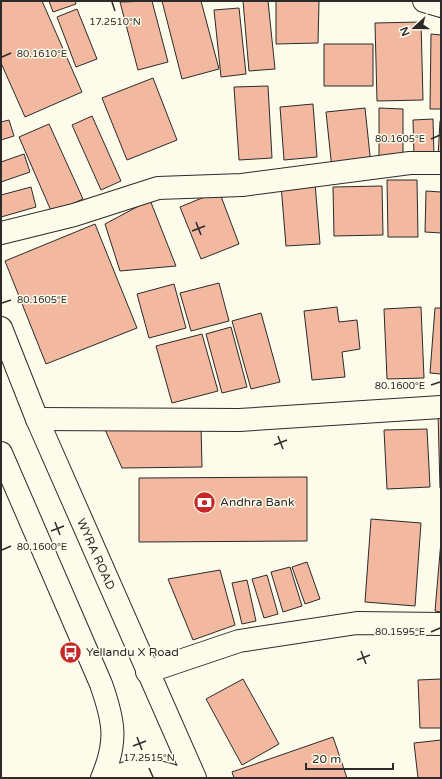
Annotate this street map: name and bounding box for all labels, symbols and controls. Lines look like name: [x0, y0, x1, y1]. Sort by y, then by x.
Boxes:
north arrow: [394, 8, 434, 48]
text: 17.2510°N: [89, 16, 141, 28]
text: N: [397, 25, 413, 38]
text: 80.1610°E: [17, 48, 67, 60]
text: 80.1605°E: [375, 133, 425, 145]
text: 80.1605°E: [17, 294, 67, 306]
text: 80.1600°E: [375, 380, 425, 392]
bank icon: Andhra Bank: [191, 489, 217, 515]
place label: Andhra Bank: [220, 495, 295, 509]
street label: WYRA ROAD: [74, 516, 118, 592]
text: 80.1600°E: [17, 541, 67, 553]
text: 80.1595°E: [375, 626, 425, 638]
bus stop icon: Yellandu X Road: [57, 639, 83, 665]
place label: Yellandu X Road: [86, 645, 179, 659]
scale bar: [306, 745, 393, 771]
text: 17.2515°N: [123, 752, 175, 764]
text: 20 m: [312, 752, 341, 766]

